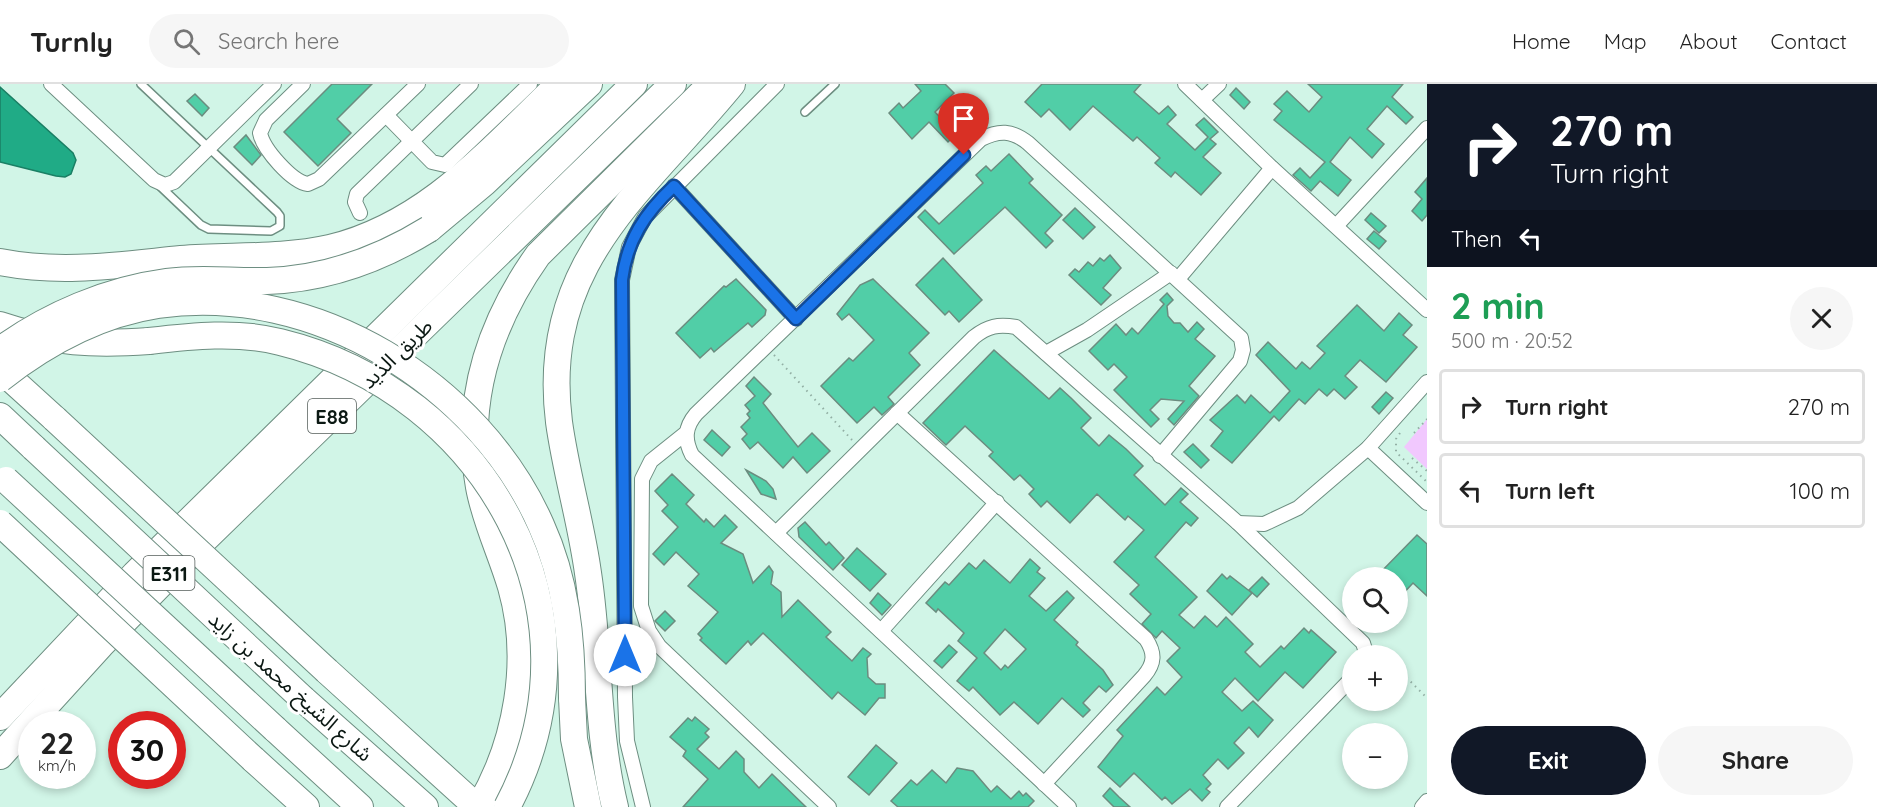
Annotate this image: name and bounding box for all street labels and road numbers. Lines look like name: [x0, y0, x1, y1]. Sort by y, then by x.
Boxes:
street label: طريق الذيد: [355, 312, 438, 394]
road number: E88: [308, 399, 356, 433]
road number: E311: [144, 556, 195, 590]
street label: شارع الشيخ محمد بن زايد: [202, 605, 378, 769]

